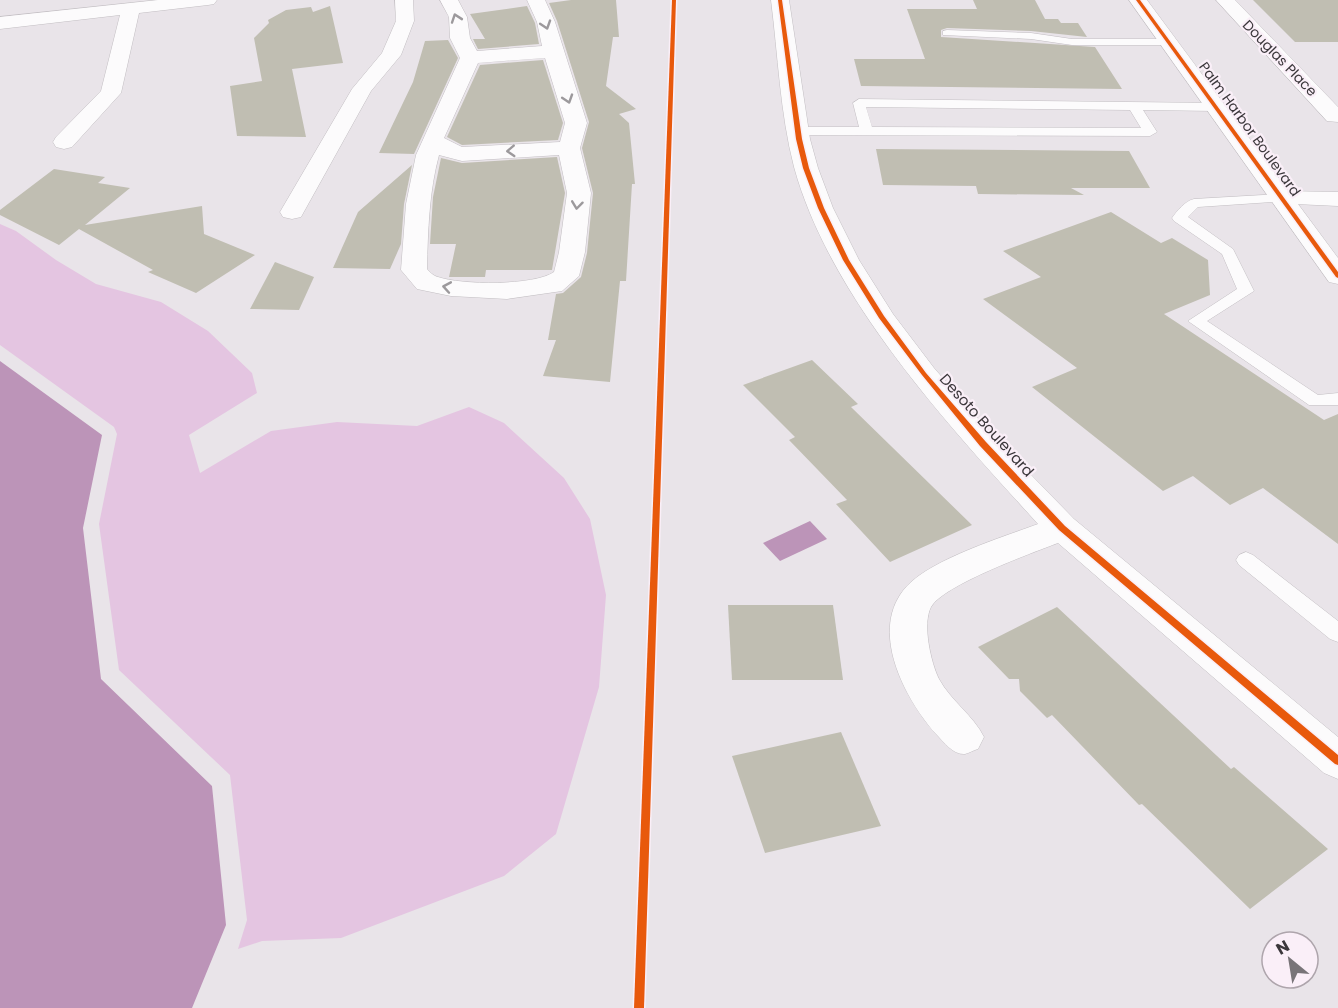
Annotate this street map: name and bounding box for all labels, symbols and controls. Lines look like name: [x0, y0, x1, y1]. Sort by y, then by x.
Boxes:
one-way arrow: [451, 14, 463, 24]
street label: Douglas Place: [1238, 15, 1322, 101]
one-way arrow: [539, 19, 551, 30]
street label: Palm Harbor Boulevard: [1194, 58, 1306, 200]
one-way arrow: [561, 93, 573, 104]
one-way arrow: [506, 145, 515, 158]
one-way arrow: [572, 201, 584, 210]
one-way arrow: [442, 281, 452, 294]
street label: Desoto Boulevard: [935, 369, 1039, 481]
north arrow: [1260, 930, 1320, 990]
text: N: [1272, 934, 1294, 960]

